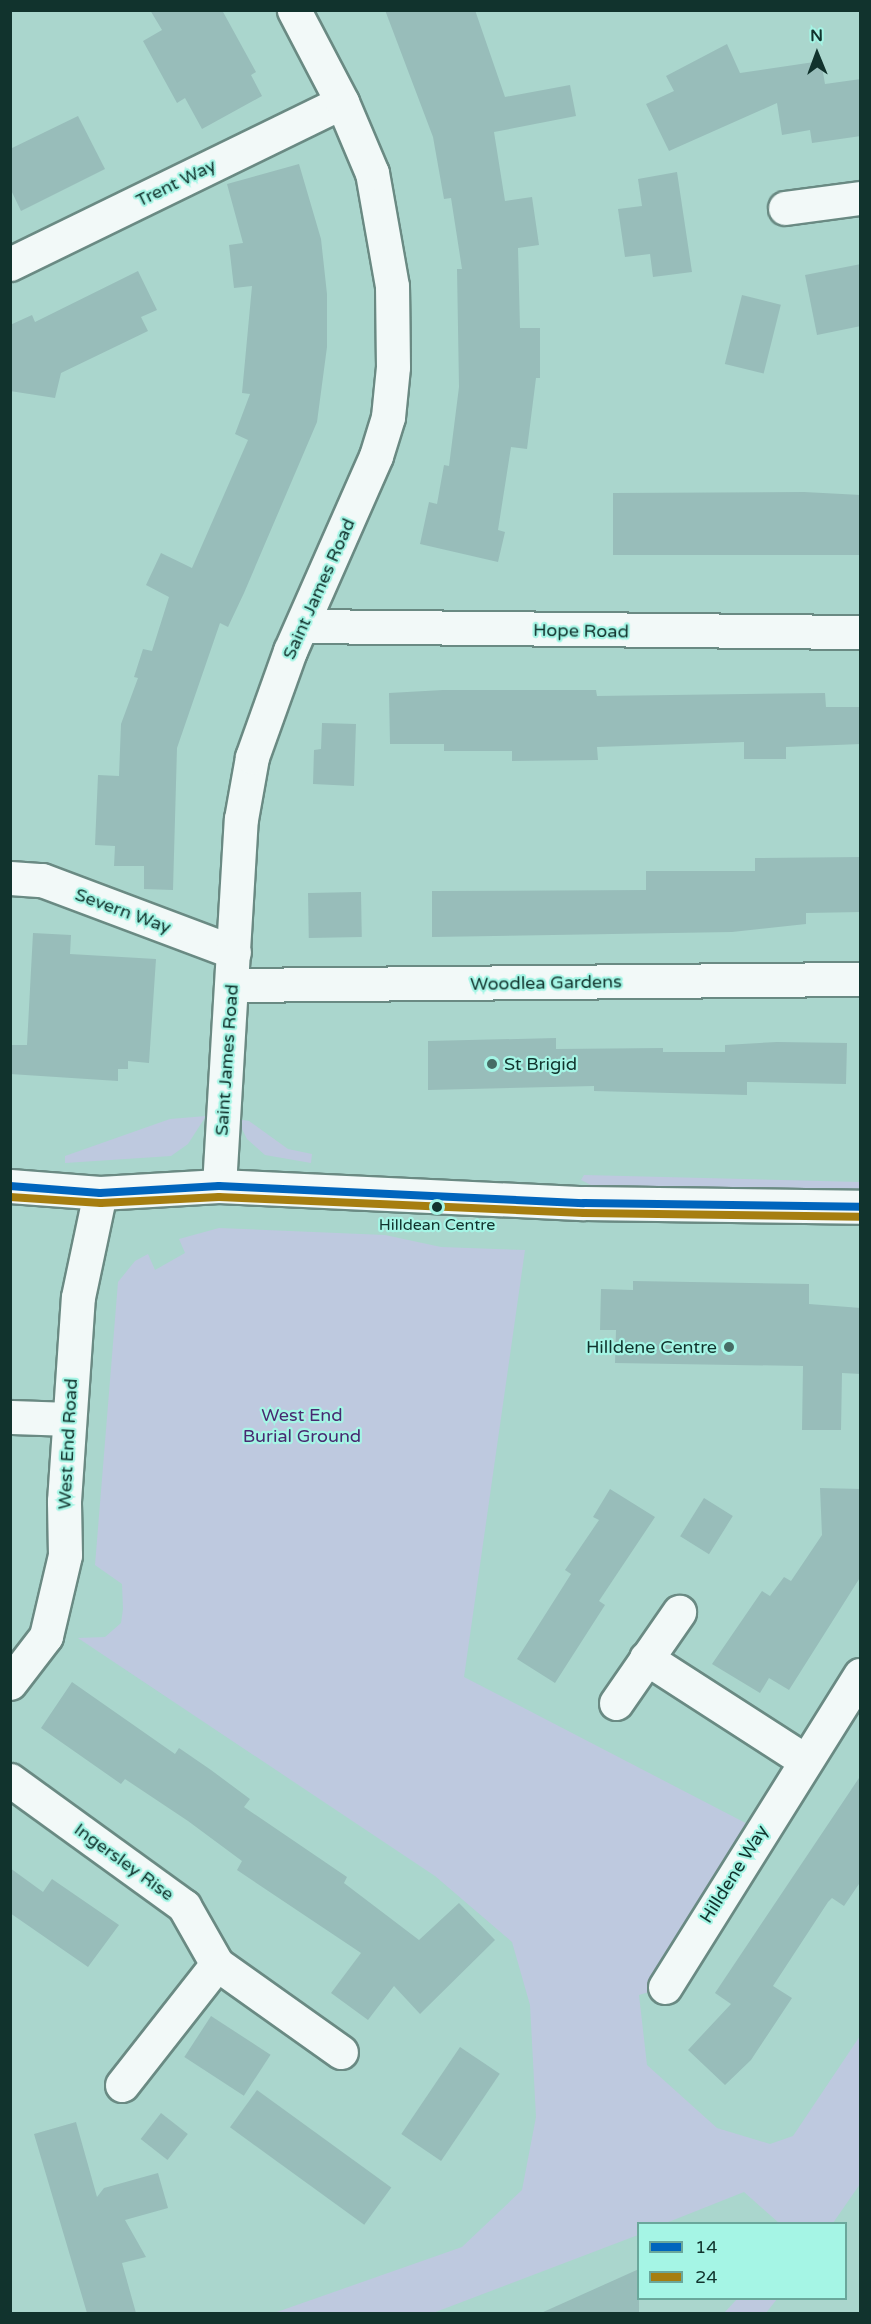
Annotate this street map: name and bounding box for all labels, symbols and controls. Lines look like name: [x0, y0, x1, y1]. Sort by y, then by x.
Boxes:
north arrow: [787, 24, 847, 84]
text: N: [810, 26, 823, 46]
street label: Trent Way: [133, 154, 219, 212]
street label: Saint James Road: [278, 515, 360, 663]
street label: Hope Road: [533, 619, 629, 643]
street label: Severn Way: [72, 884, 174, 938]
street label: Woodlea Gardens: [470, 971, 622, 995]
street label: Saint James Road: [211, 984, 243, 1136]
place label: St Brigid: [504, 1053, 577, 1075]
marker: St Brigid: [485, 1057, 499, 1071]
marker: Hilldean Centre: [431, 1201, 443, 1213]
place label: Hilldean Centre: [379, 1215, 495, 1235]
place label: Hilldene Centre: [586, 1336, 717, 1358]
marker: Hilldene Centre: [722, 1340, 736, 1354]
street label: West End Road: [54, 1378, 82, 1510]
park label: West End Burial Ground: [243, 1405, 361, 1448]
street label: Ingersley Rise: [70, 1819, 178, 1905]
street label: Hilldene Way: [695, 1821, 773, 1927]
legend: [637, 2222, 847, 2300]
text: 14: [695, 2236, 718, 2258]
text: 24: [695, 2266, 718, 2288]

